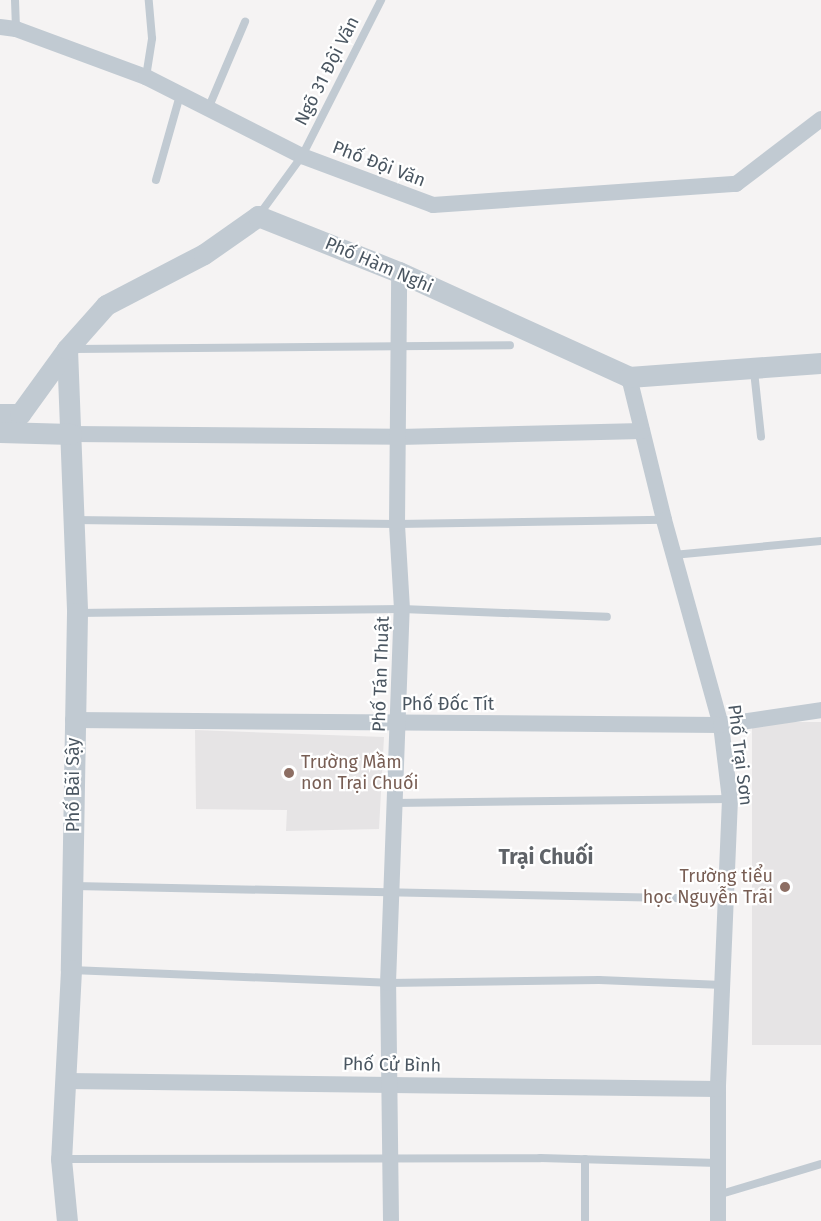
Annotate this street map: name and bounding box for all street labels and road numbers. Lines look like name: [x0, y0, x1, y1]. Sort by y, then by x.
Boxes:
street label: Ngõ 31 Đội Văn: [290, 13, 364, 129]
street label: Phố Đội Văn: [330, 136, 428, 192]
street label: Phố Hàm Nghi: [322, 233, 436, 297]
street label: Phố Tán Thuật: [368, 616, 394, 732]
street label: Phố Đốc Tít: [402, 693, 494, 715]
street label: Phố Trại Sơn: [723, 703, 757, 807]
street label: Phố Bãi Sậy: [62, 738, 84, 832]
street label: Phố Cử Bình: [343, 1053, 441, 1077]

